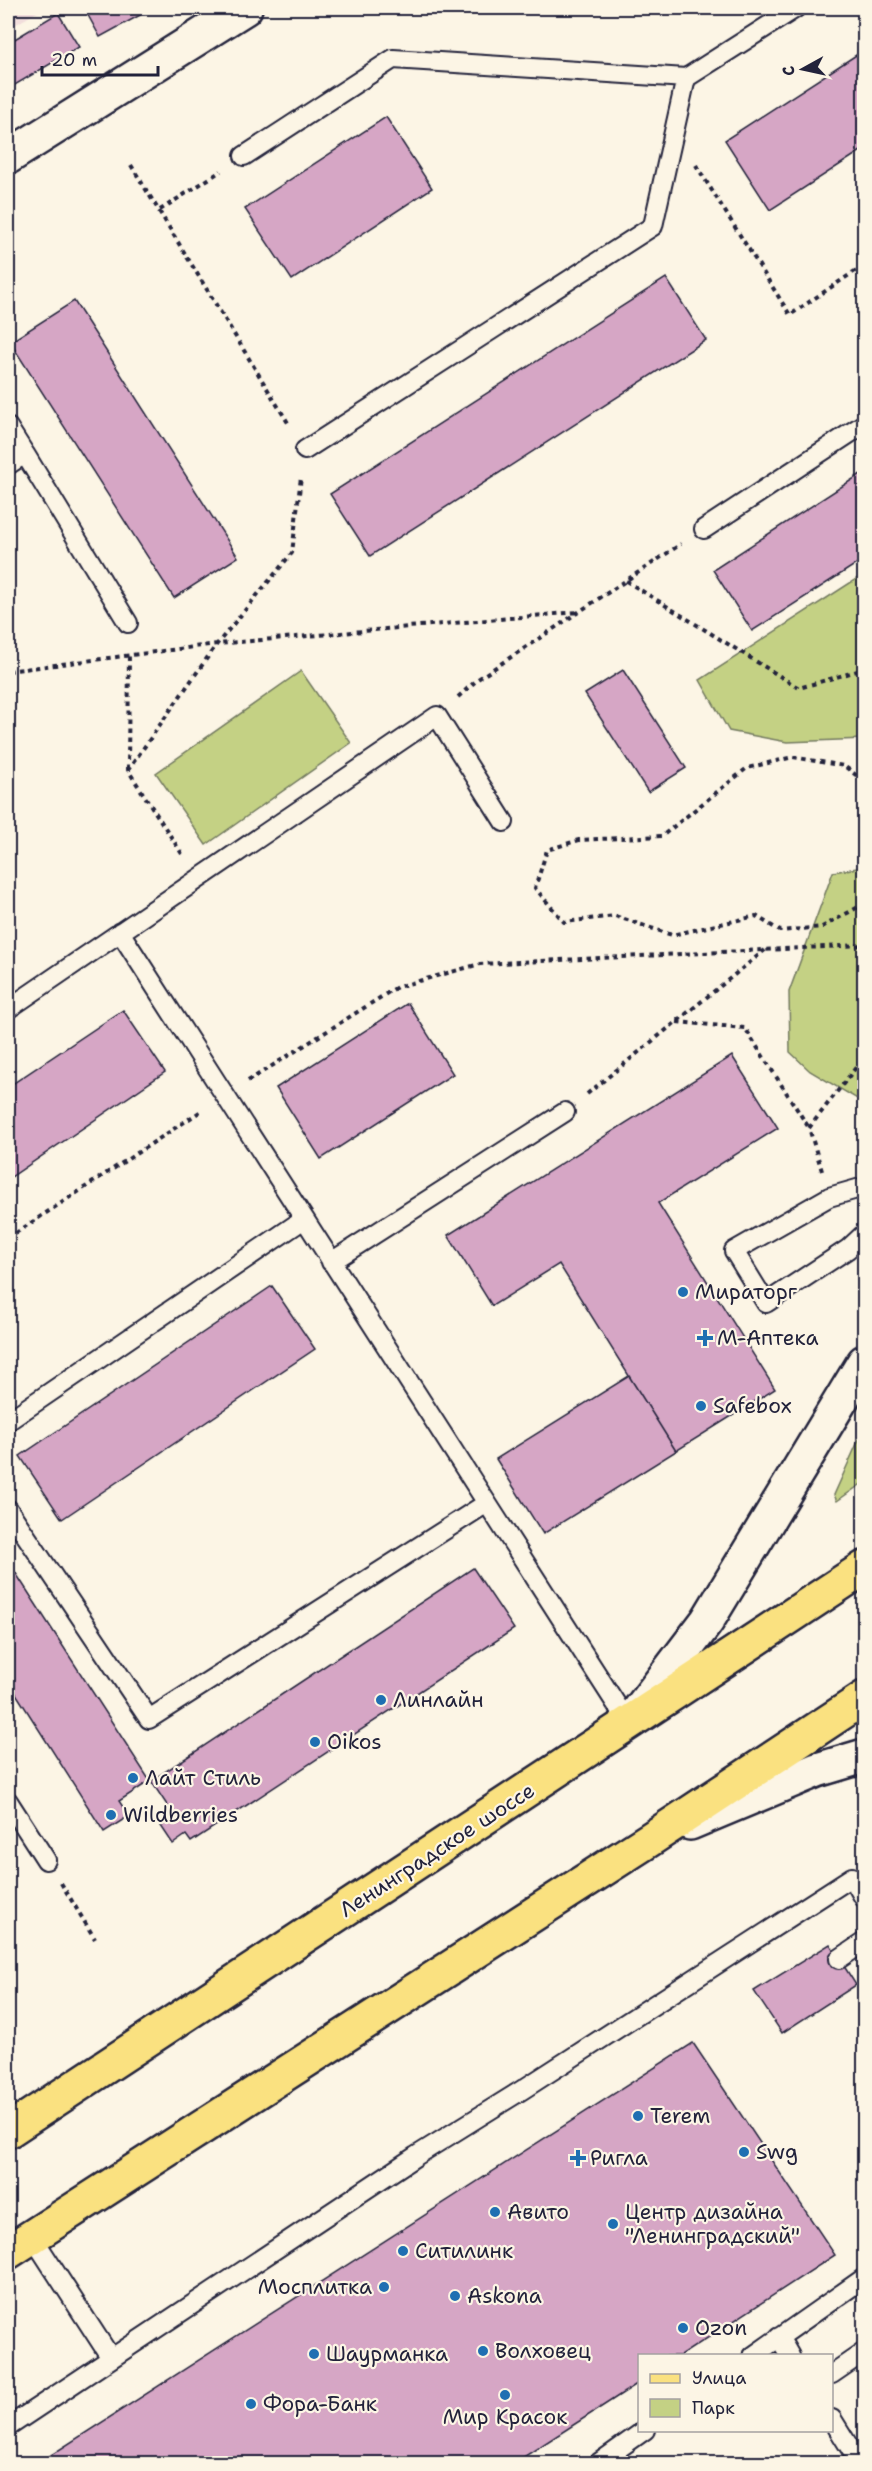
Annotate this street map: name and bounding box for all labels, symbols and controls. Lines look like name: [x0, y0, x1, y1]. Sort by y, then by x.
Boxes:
scale bar: [42, 39, 158, 77]
north arrow: [773, 39, 833, 99]
text: 20 m: [51, 48, 97, 72]
text: С: [778, 65, 800, 77]
place label: Мираторг: [695, 1278, 798, 1306]
marker: Мираторг: [676, 1285, 690, 1299]
place label: М-Аптека: [717, 1324, 819, 1352]
marker: М-Аптека: [698, 1331, 712, 1345]
place label: Safebox: [713, 1392, 792, 1420]
marker: Safebox: [694, 1399, 708, 1413]
place label: Линлайн: [393, 1686, 484, 1714]
marker: Линлайн: [374, 1693, 388, 1707]
place label: Oikos: [327, 1728, 382, 1756]
marker: Oikos: [308, 1735, 322, 1749]
place label: Лайт Стиль: [145, 1764, 261, 1792]
marker: Лайт Стиль: [126, 1771, 140, 1785]
street label: Ленинградское шоссе: [334, 1776, 540, 1924]
place label: Wildberries: [123, 1801, 238, 1829]
marker: Wildberries: [104, 1808, 118, 1822]
place label: Terem: [650, 2102, 710, 2130]
marker: Terem: [631, 2109, 645, 2123]
place label: Swg: [756, 2138, 798, 2166]
place label: Ригла: [590, 2144, 648, 2172]
marker: Swg: [737, 2145, 751, 2159]
marker: Ригла: [571, 2151, 585, 2165]
place label: Авито: [507, 2198, 569, 2226]
place label: Центр дизайна "Ленинградский": [625, 2198, 800, 2250]
marker: Авито: [488, 2205, 502, 2219]
marker: Центр дизайна "Ленинградский": [606, 2217, 620, 2231]
place label: Ситилинк: [415, 2237, 513, 2265]
marker: Ситилинк: [396, 2244, 410, 2258]
place label: Мосплитка: [258, 2273, 372, 2301]
marker: Мосплитка: [377, 2280, 391, 2294]
place label: Askona: [467, 2282, 542, 2310]
marker: Askona: [448, 2289, 462, 2303]
place label: Ozon: [695, 2314, 747, 2342]
marker: Ozon: [676, 2321, 690, 2335]
place label: Волховец: [495, 2337, 591, 2365]
place label: Шаурманка: [326, 2340, 448, 2368]
marker: Волховец: [476, 2344, 490, 2358]
marker: Шаурманка: [307, 2347, 321, 2361]
legend: [638, 2354, 833, 2432]
text: Улица: [692, 2366, 746, 2390]
marker: Мир Красок: [498, 2388, 512, 2402]
place label: Фора-Банк: [263, 2390, 377, 2418]
text: Парк: [692, 2396, 735, 2420]
marker: Фора-Банк: [244, 2397, 258, 2411]
place label: Мир Красок: [443, 2403, 567, 2431]

